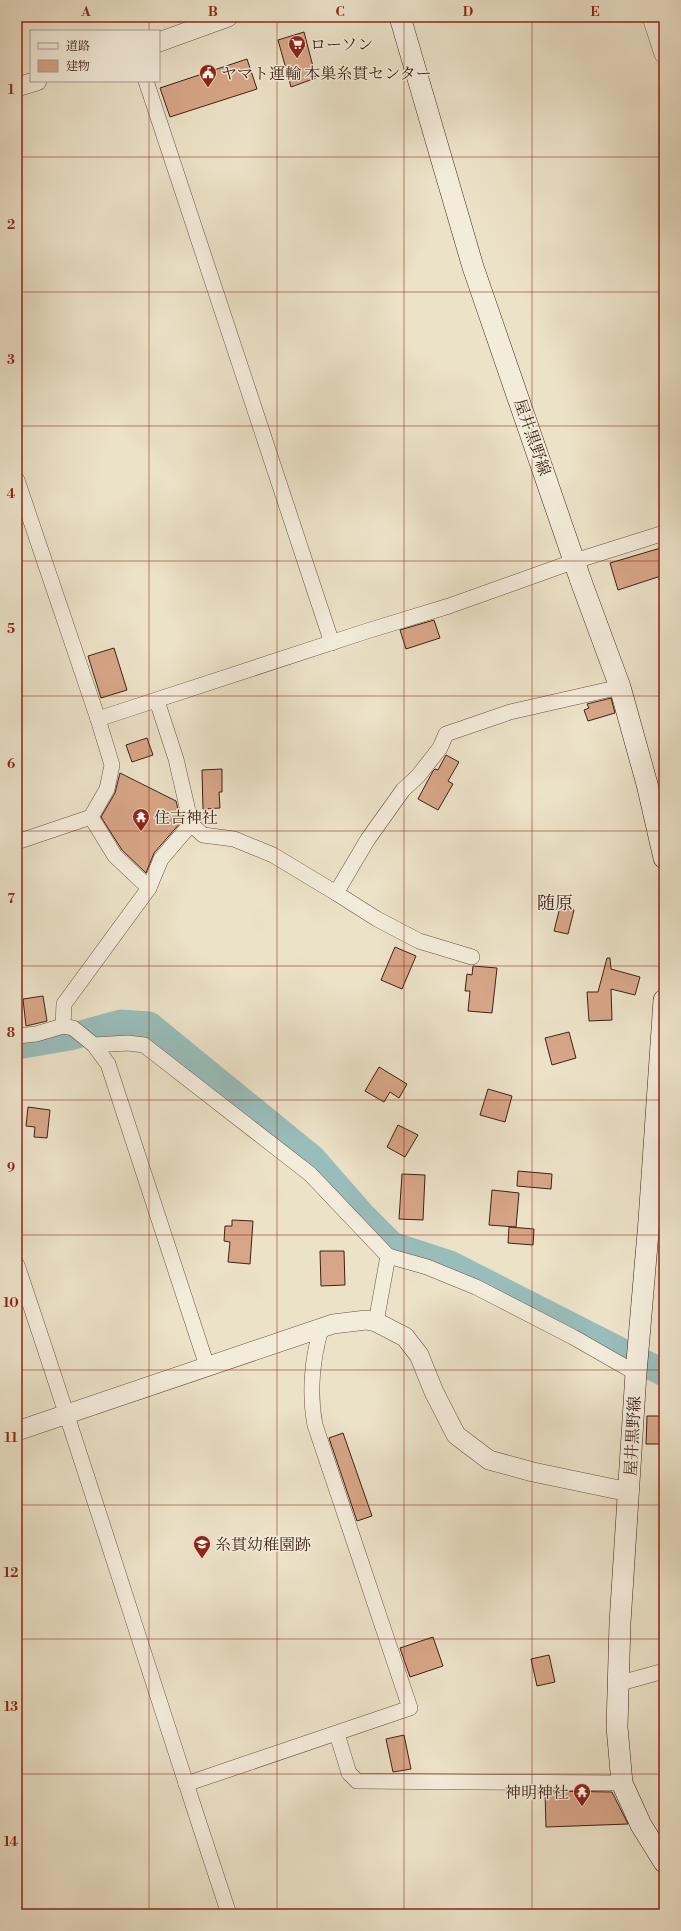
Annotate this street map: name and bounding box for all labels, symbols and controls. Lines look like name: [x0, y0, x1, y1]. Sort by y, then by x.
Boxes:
text: A: [80, 4, 91, 20]
text: B: [208, 4, 218, 20]
text: C: [335, 4, 345, 20]
text: D: [463, 4, 473, 20]
text: E: [590, 4, 600, 20]
legend: [30, 30, 160, 82]
supermarket icon: ローソン: [287, 34, 307, 59]
place label: ローソン: [310, 35, 373, 55]
text: 道路: [66, 39, 90, 54]
text: 建物: [66, 59, 90, 74]
public building icon: ヤマト運輸 本巣糸貫センター: [198, 63, 218, 88]
place label: ヤマト運輸 本巣糸貫センター: [221, 64, 432, 84]
text: 1: [8, 82, 15, 98]
text: 2: [7, 217, 15, 233]
text: 3: [7, 352, 15, 368]
street label: 屋井黒野線: [510, 396, 555, 478]
text: 4: [7, 486, 16, 502]
text: 5: [7, 621, 15, 637]
text: 6: [7, 756, 15, 772]
temple icon: 住吉神社: [131, 807, 151, 832]
place label: 住吉神社: [154, 808, 218, 828]
text: 7: [7, 891, 15, 907]
district label: 随原: [537, 892, 573, 915]
text: 8: [7, 1025, 15, 1041]
text: 9: [7, 1160, 15, 1176]
text: 10: [3, 1295, 19, 1311]
street label: 屋井黒野線: [621, 1396, 645, 1477]
text: 11: [5, 1430, 18, 1446]
school or university icon: 糸貫幼稚園跡: [192, 1534, 212, 1559]
place label: 糸貫幼稚園跡: [215, 1535, 311, 1555]
text: 12: [4, 1565, 18, 1581]
text: 13: [4, 1699, 18, 1715]
temple icon: 神明神社: [572, 1782, 592, 1807]
place label: 神明神社: [505, 1783, 569, 1803]
text: 14: [4, 1834, 18, 1850]

